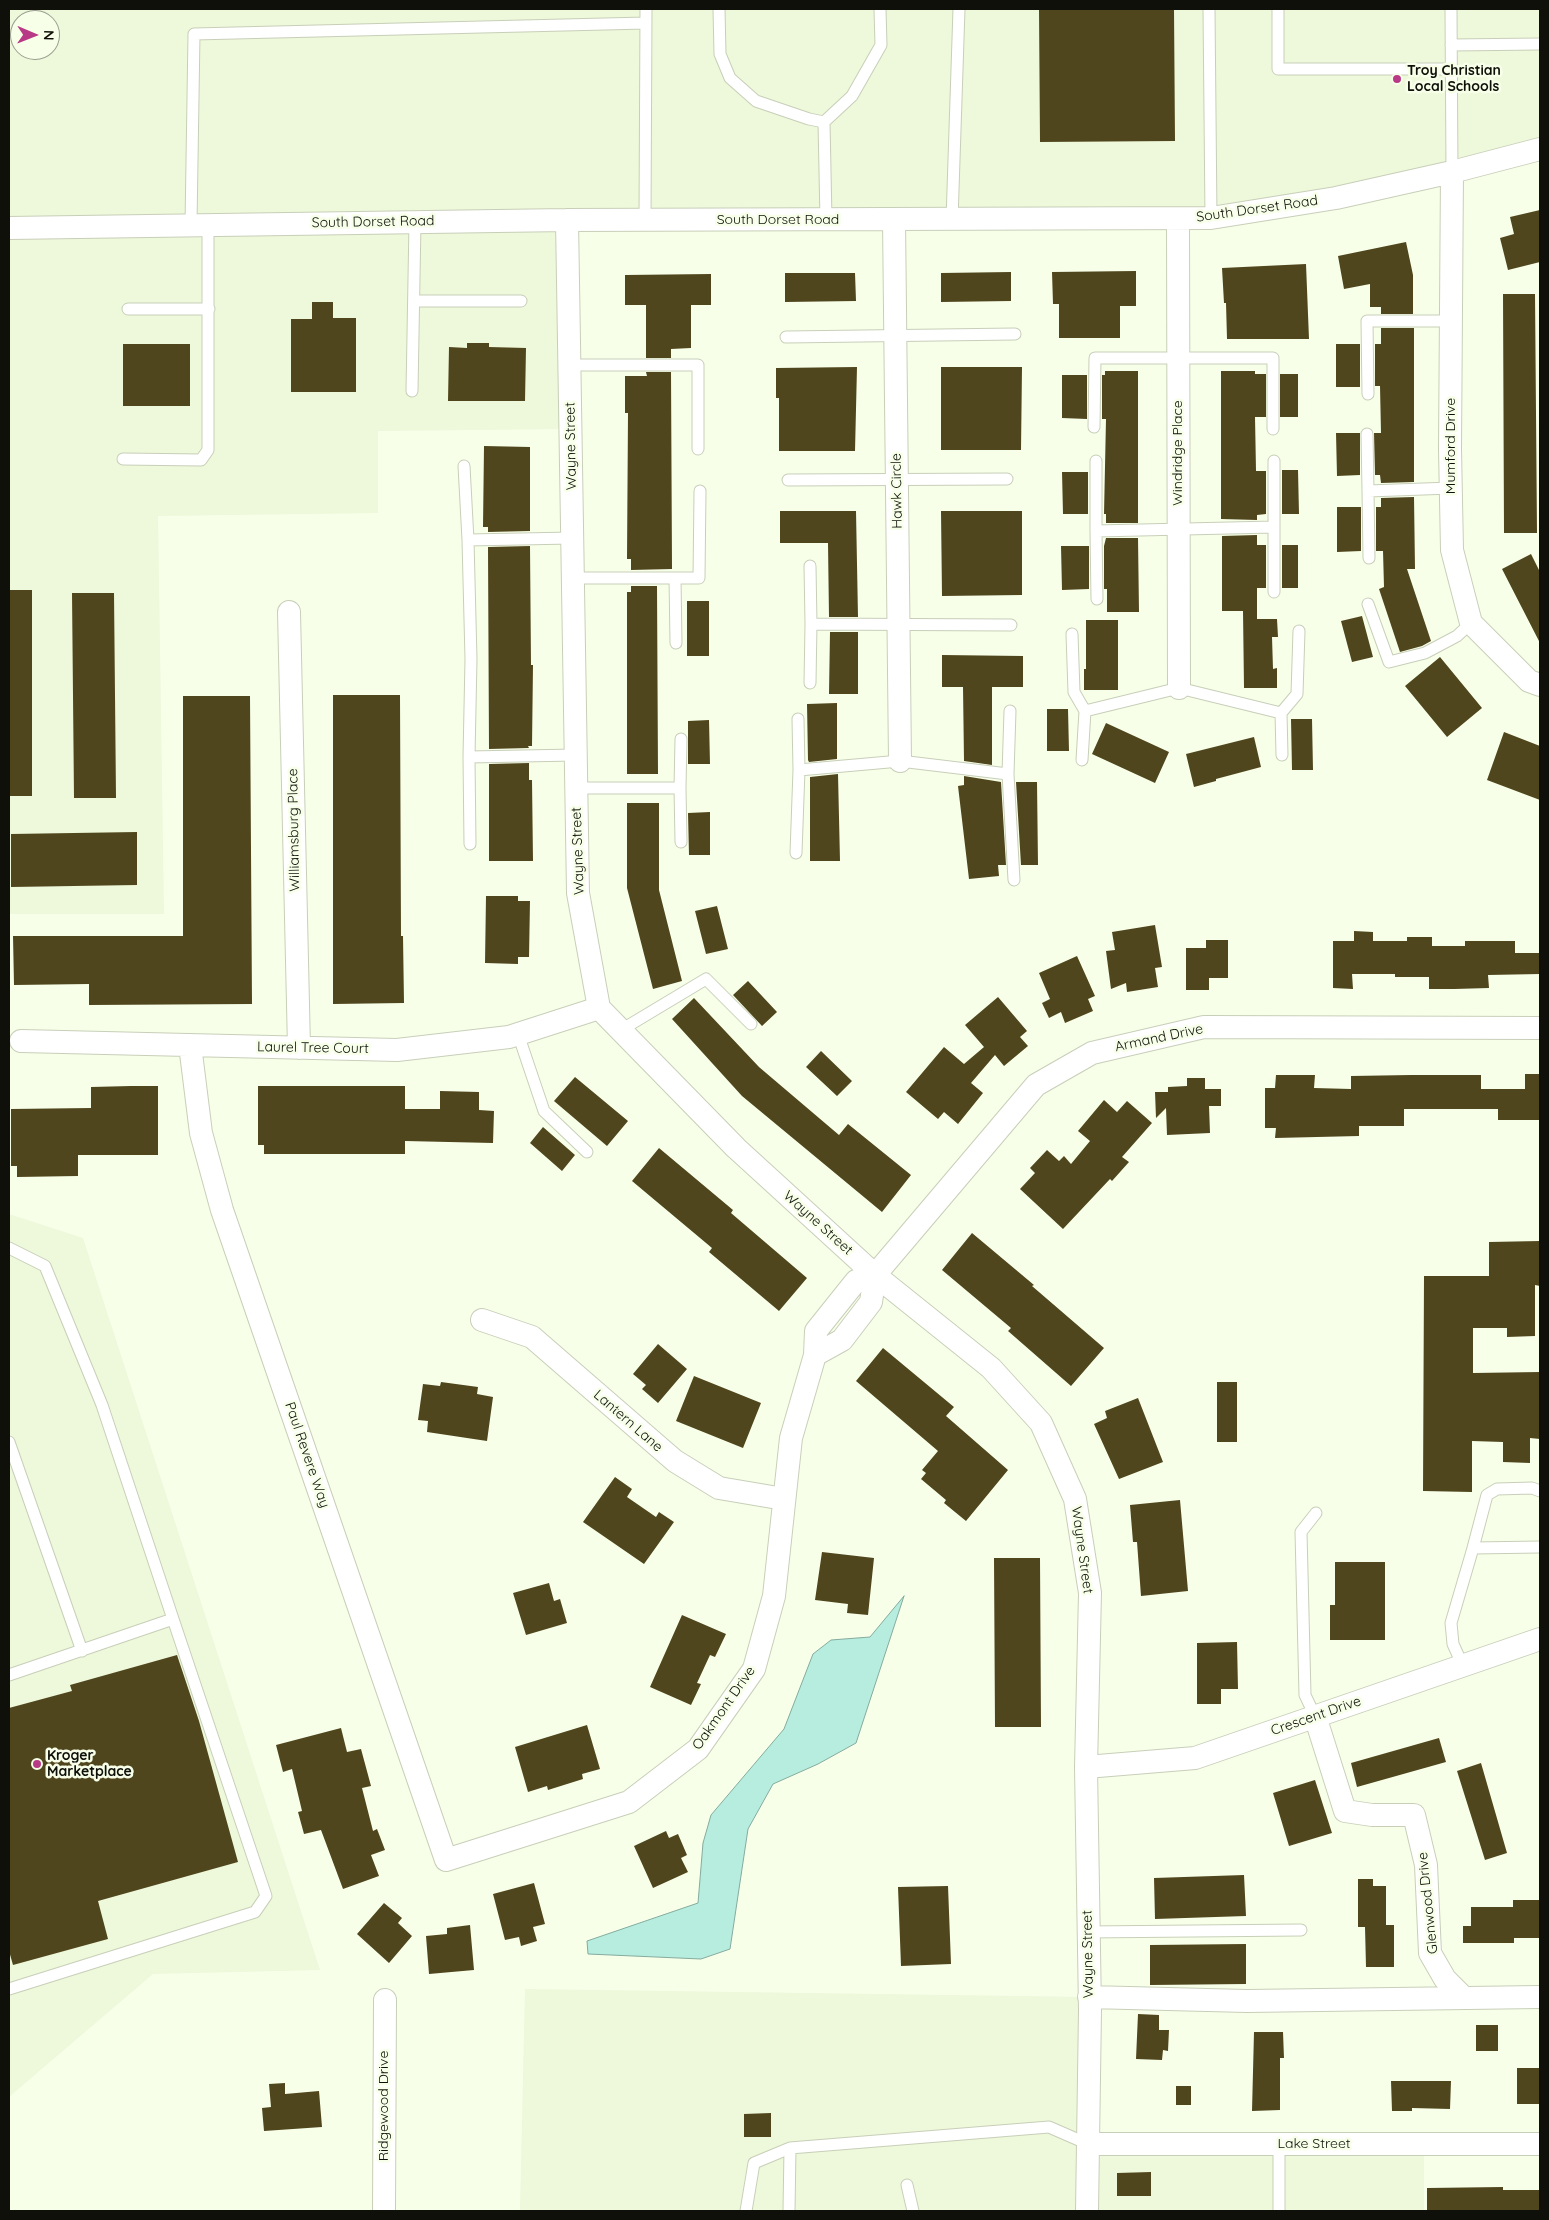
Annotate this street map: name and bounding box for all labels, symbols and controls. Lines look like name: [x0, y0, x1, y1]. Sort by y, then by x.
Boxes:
north arrow: [10, 10, 60, 60]
text: N: [40, 30, 58, 41]
place label: Troy Christian Local Schools: [1407, 63, 1501, 95]
marker: Troy Christian Local Schools: [1391, 73, 1403, 85]
street label: South Dorset Road: [1195, 192, 1319, 226]
street label: South Dorset Road: [717, 212, 839, 228]
street label: South Dorset Road: [312, 213, 434, 231]
street label: Mumford Drive: [1443, 398, 1459, 494]
street label: Windridge Place: [1170, 400, 1186, 506]
street label: Wayne Street: [562, 402, 580, 490]
street label: Hawk Circle: [888, 453, 906, 529]
street label: Williamsburg Place: [285, 768, 303, 892]
street label: Wayne Street: [568, 807, 588, 895]
street label: Armand Drive: [1113, 1020, 1205, 1056]
street label: Laurel Tree Court: [257, 1039, 369, 1057]
street label: Wayne Street: [780, 1187, 856, 1259]
street label: Lantern Lane: [590, 1386, 666, 1456]
street label: Paul Revere Way: [281, 1400, 333, 1510]
street label: Wayne Street: [1068, 1505, 1096, 1595]
street label: Oakmont Drive: [689, 1663, 759, 1753]
street label: Crescent Drive: [1269, 1693, 1363, 1739]
place label: Kroger Marketplace: [47, 1748, 132, 1780]
marker: Kroger Marketplace: [31, 1758, 43, 1770]
street label: Glenwood Drive: [1414, 1851, 1442, 1955]
street label: Wayne Street: [1079, 1910, 1097, 1998]
street label: Ridgewood Drive: [376, 2051, 392, 2161]
street label: Lake Street: [1277, 2136, 1351, 2152]

